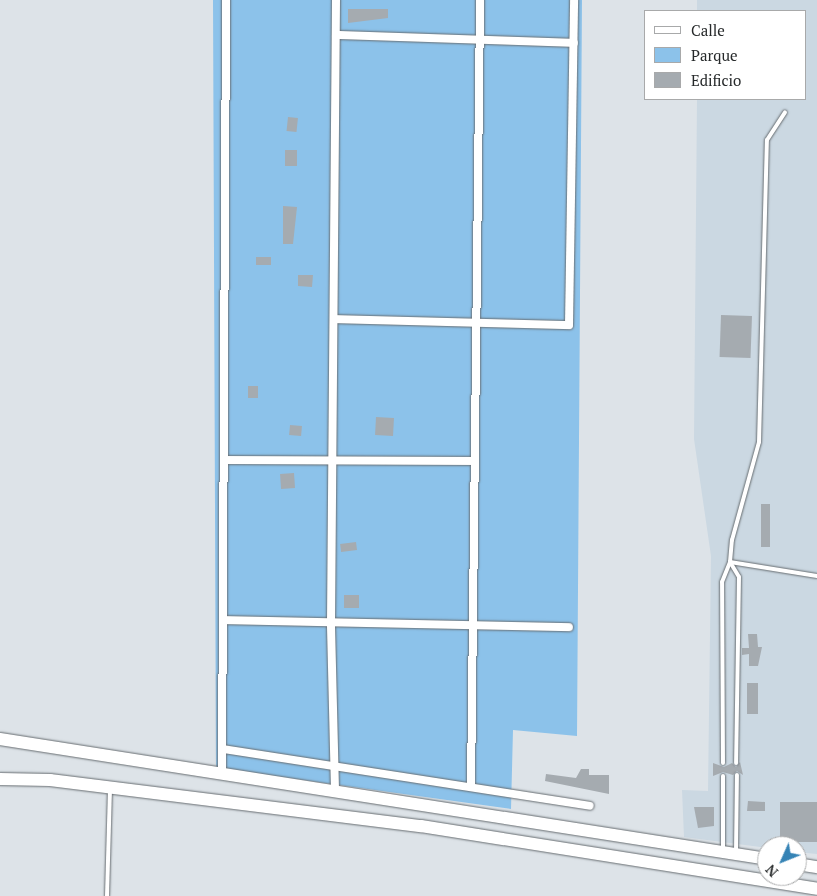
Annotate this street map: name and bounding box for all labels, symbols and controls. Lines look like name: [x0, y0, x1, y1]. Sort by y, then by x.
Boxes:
legend: [644, 10, 807, 100]
text: Calle: [691, 20, 725, 40]
text: Parque: [691, 45, 738, 65]
text: Edificio: [691, 70, 741, 90]
north arrow: [757, 836, 807, 886]
text: N: [761, 861, 782, 881]

